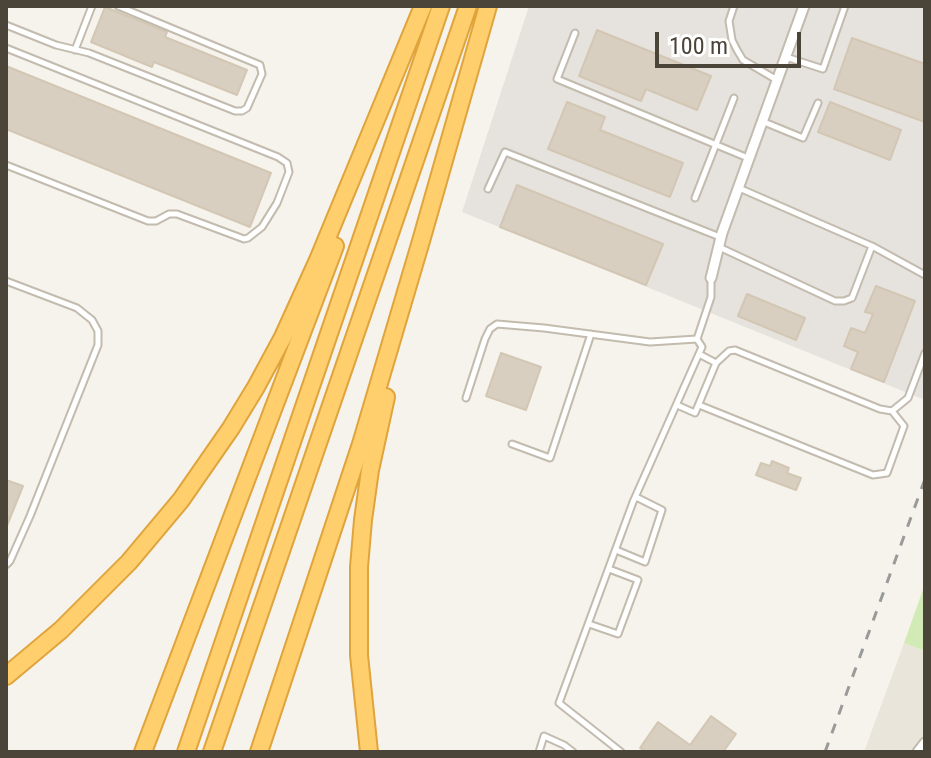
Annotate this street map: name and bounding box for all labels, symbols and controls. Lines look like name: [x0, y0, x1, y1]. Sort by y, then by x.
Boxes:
scale bar: [659, 16, 805, 66]
text: 100 m: [669, 32, 728, 60]

